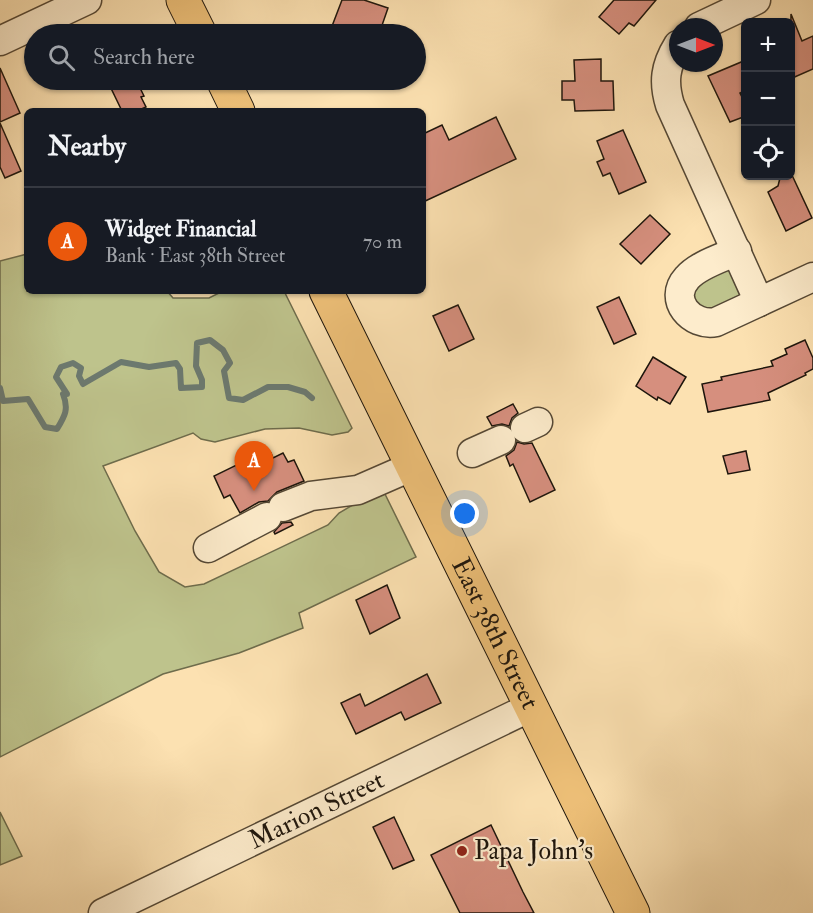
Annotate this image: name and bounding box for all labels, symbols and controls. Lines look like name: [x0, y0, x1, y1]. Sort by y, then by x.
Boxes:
north arrow: [669, 18, 723, 72]
map controls: [741, 18, 795, 180]
button: +: [741, 18, 795, 72]
search box: [24, 24, 426, 90]
icon: search: [45, 41, 78, 74]
text: Search here: [93, 43, 195, 71]
button: −: [741, 72, 795, 126]
button: locate: [741, 126, 795, 180]
text: Nearby: [48, 131, 126, 163]
text: Widget Financial: [105, 215, 256, 243]
text: A: [61, 229, 74, 254]
text: 70 m: [363, 229, 402, 254]
text: Bank · East 38th Street: [105, 243, 285, 268]
pin: A: [234, 442, 274, 491]
your location: [450, 499, 479, 528]
street label: East 38th Street: [444, 553, 546, 714]
street label: Marion Street: [244, 764, 389, 856]
place label: Papa John's: [474, 835, 593, 868]
marker: Papa John's: [455, 844, 469, 858]

